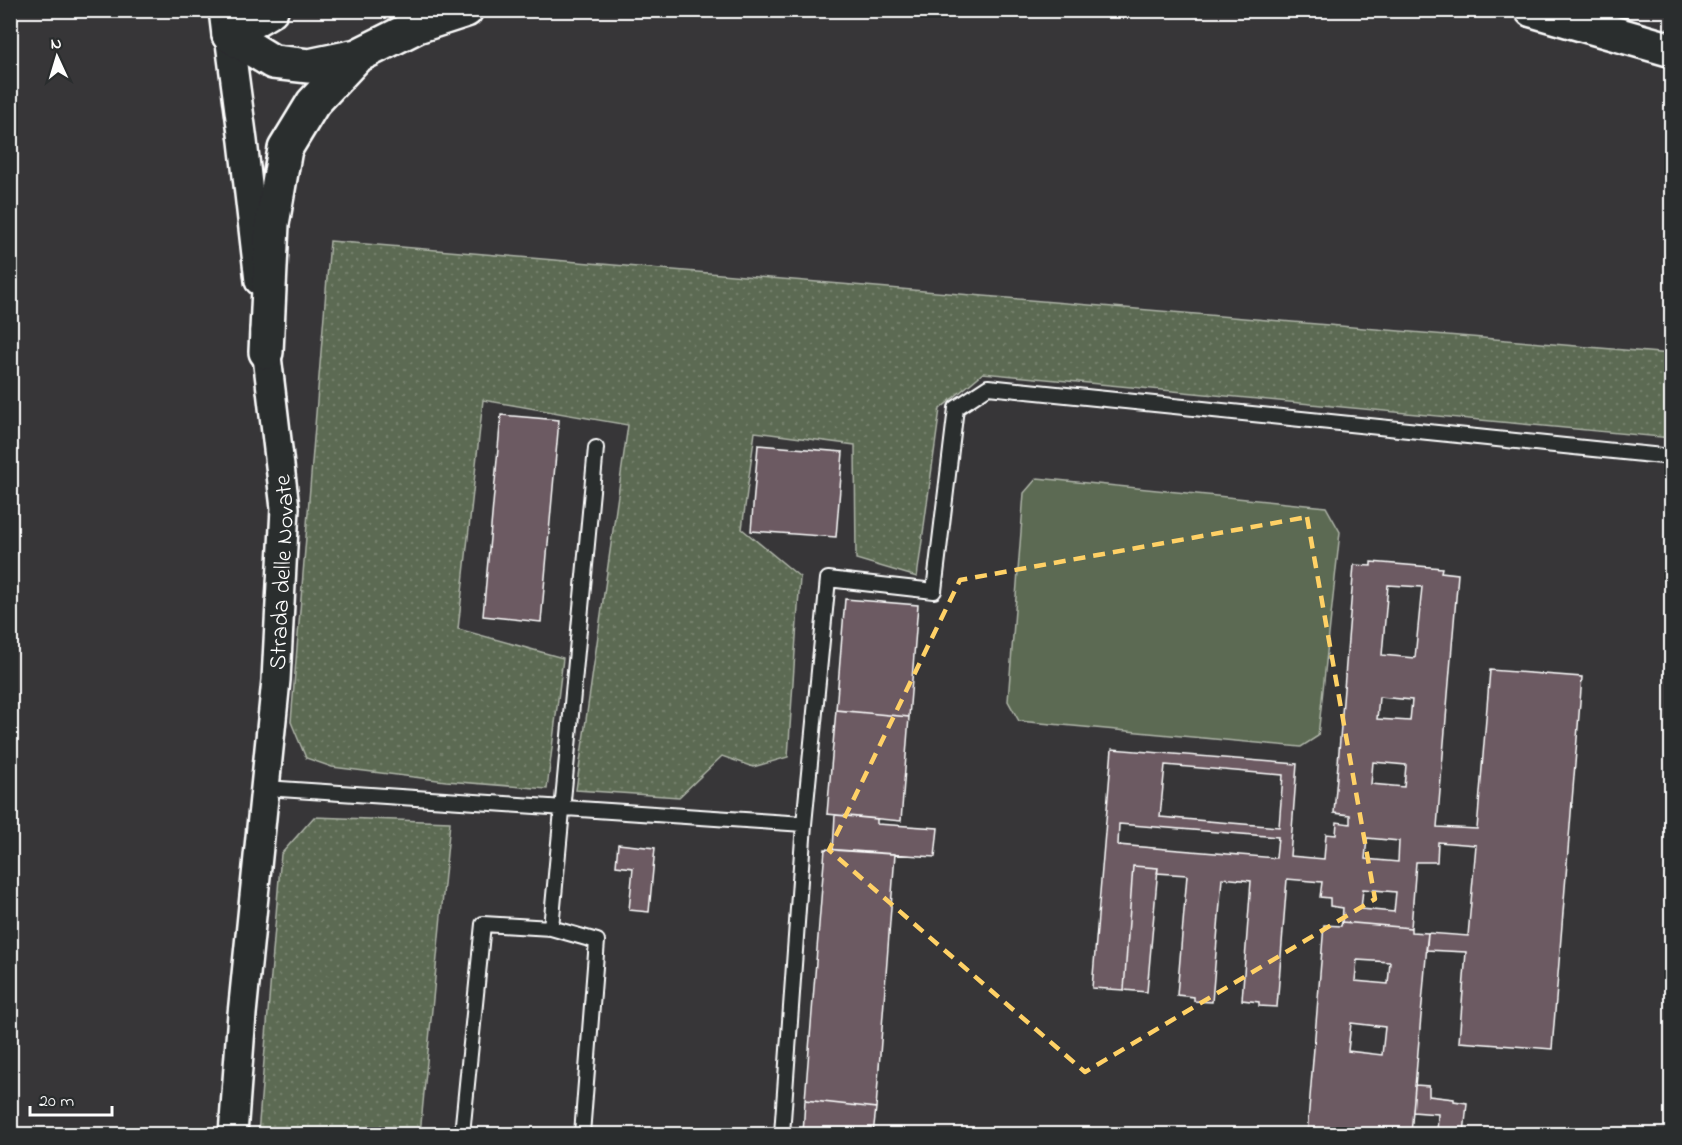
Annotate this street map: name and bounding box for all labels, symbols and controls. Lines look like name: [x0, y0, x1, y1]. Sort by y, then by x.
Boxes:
north arrow: [27, 27, 87, 87]
text: N: [50, 32, 63, 56]
street label: Strada delle Novate: [262, 472, 305, 671]
scale bar: [30, 1079, 112, 1117]
text: 20 m: [39, 1089, 74, 1115]

